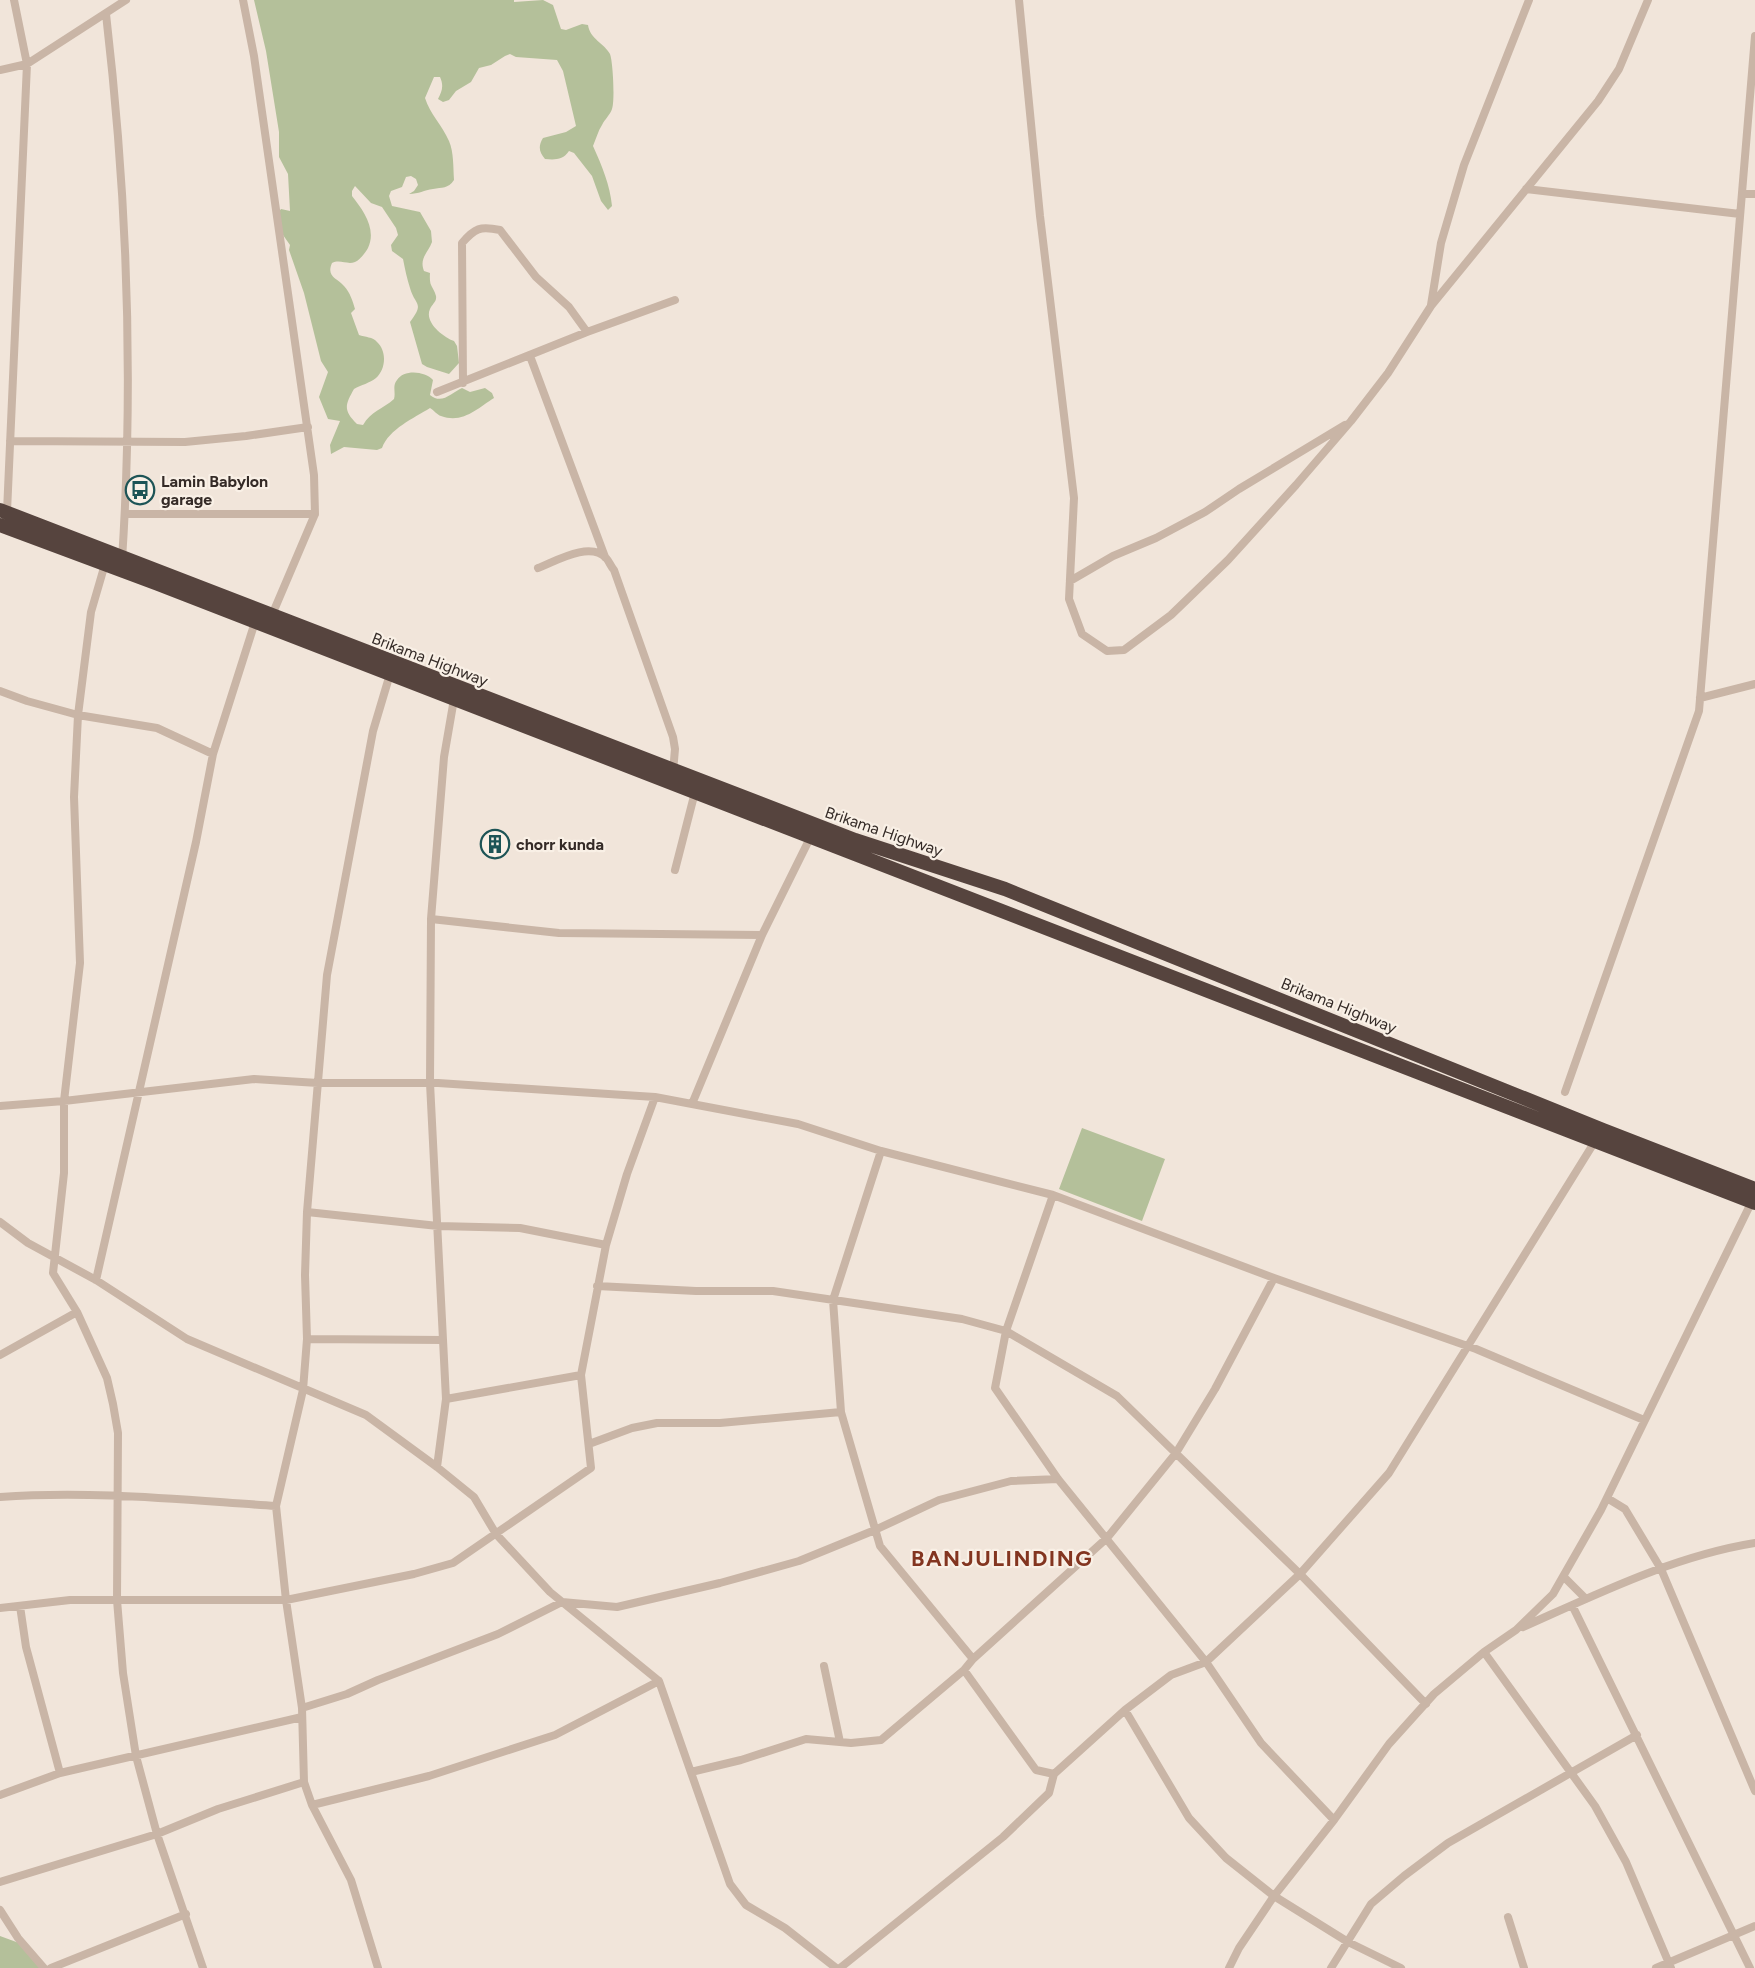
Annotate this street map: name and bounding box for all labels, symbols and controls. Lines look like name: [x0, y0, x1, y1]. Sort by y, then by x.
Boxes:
place label: Lamin Babylon garage: [161, 472, 268, 509]
bus stop icon: Lamin Babylon garage: [124, 474, 156, 506]
street label: Brikama Highway: [369, 629, 491, 691]
street label: Brikama Highway: [823, 802, 946, 861]
building icon: chorr kunda: [479, 828, 511, 860]
place label: chorr kunda: [516, 835, 604, 854]
street label: Brikama Highway: [1278, 974, 1400, 1038]
district label: BANJULINDING: [911, 1545, 1093, 1572]

